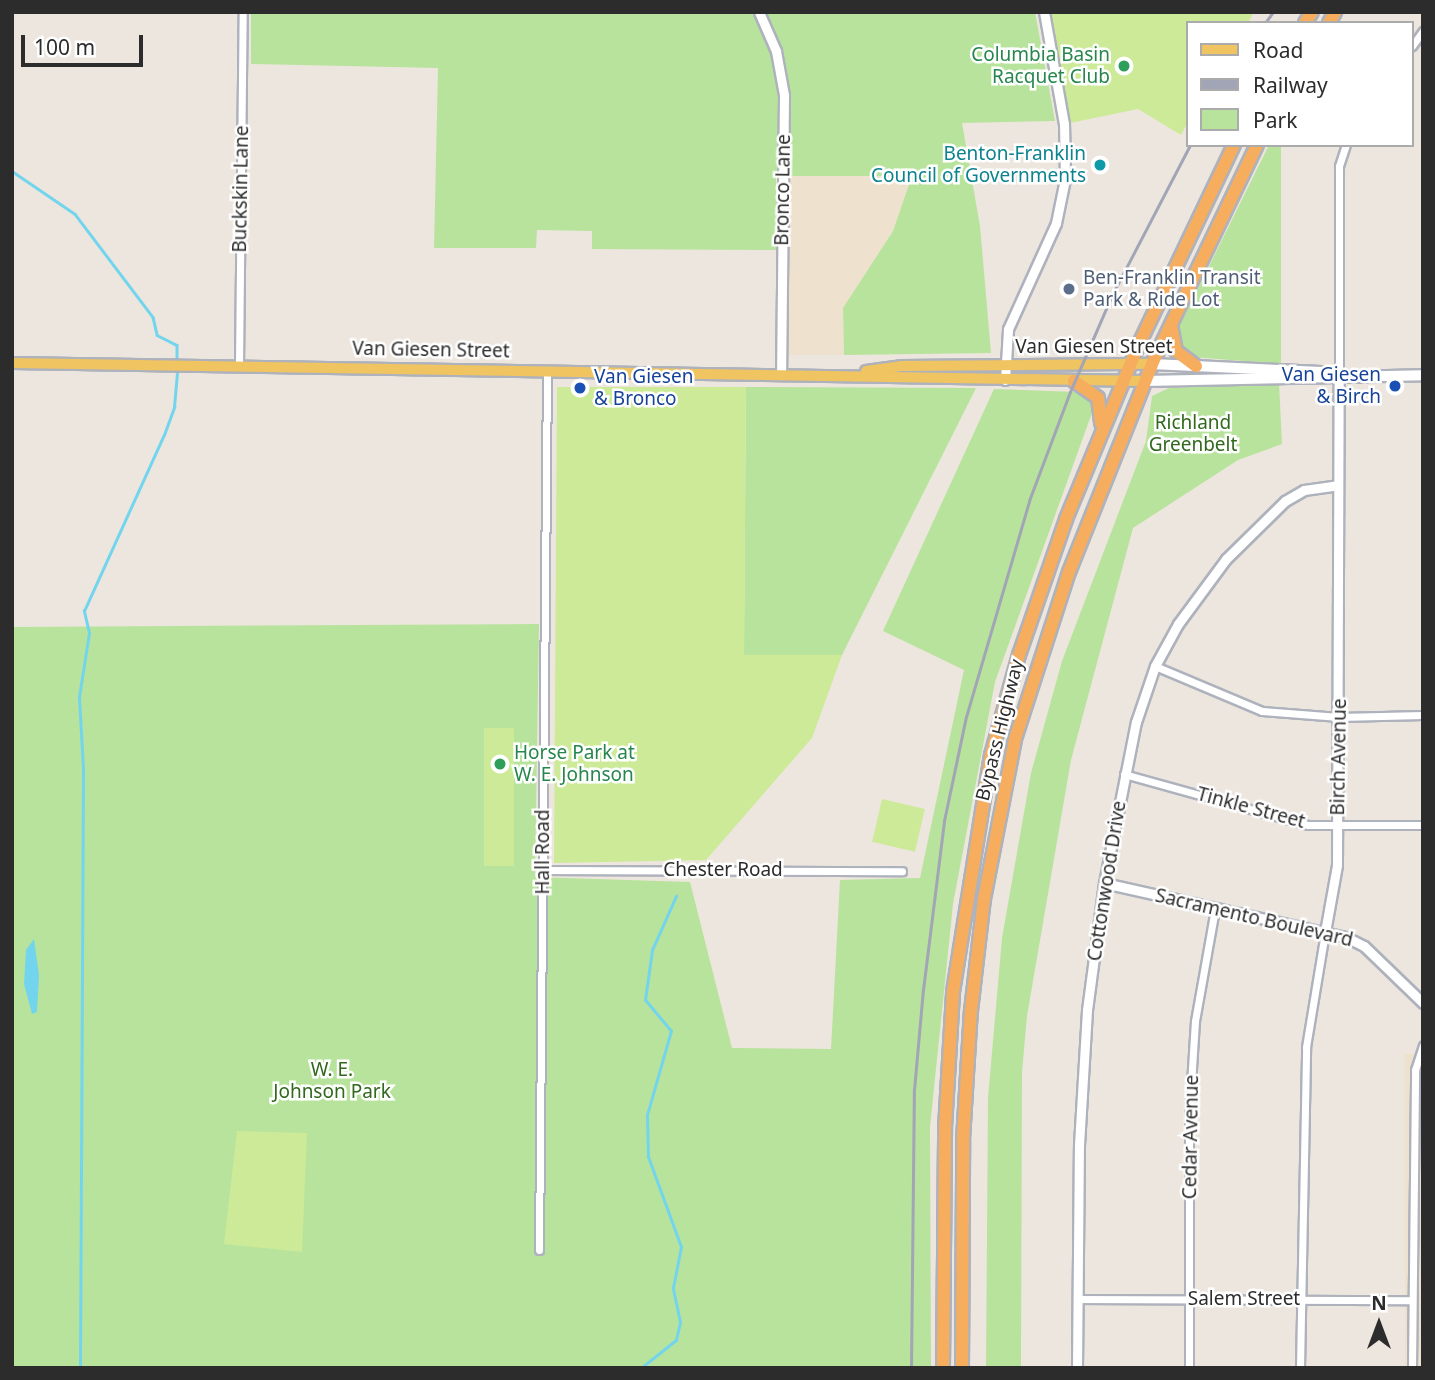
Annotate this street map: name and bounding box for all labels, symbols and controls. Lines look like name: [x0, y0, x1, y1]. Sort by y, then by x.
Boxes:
scale bar: [24, 21, 147, 65]
legend: [1186, 21, 1414, 147]
text: 100 m: [34, 33, 95, 61]
text: Road: [1253, 36, 1303, 64]
place label: Columbia Basin Racquet Club: [971, 44, 1110, 88]
marker: Columbia Basin Racquet Club: [1116, 58, 1132, 74]
text: Railway: [1253, 71, 1328, 99]
text: Park: [1253, 106, 1297, 134]
street label: Buckskin Lane: [228, 125, 254, 253]
street label: Bronco Lane: [771, 134, 795, 246]
place label: Benton-Franklin Council of Governments: [871, 143, 1086, 187]
marker: Benton-Franklin Council of Governments: [1092, 157, 1108, 173]
place label: Ben-Franklin Transit Park & Ride Lot: [1083, 267, 1261, 311]
marker: Ben-Franklin Transit Park & Ride Lot: [1061, 281, 1077, 297]
street label: Van Giesen Street: [1015, 336, 1173, 358]
street label: Van Giesen Street: [352, 337, 510, 363]
place label: Van Giesen & Birch: [1282, 364, 1381, 408]
place label: Van Giesen & Bronco: [594, 366, 693, 410]
marker: Van Giesen & Birch: [1387, 378, 1403, 394]
marker: Van Giesen & Bronco: [572, 380, 588, 396]
park label: Richland Greenbelt: [1149, 412, 1237, 456]
street label: Bypass Highway: [971, 657, 1029, 803]
street label: Birch Avenue: [1327, 698, 1351, 816]
place label: Horse Park at W. E. Johnson: [514, 742, 635, 786]
marker: Horse Park at W. E. Johnson: [492, 756, 508, 772]
street label: Tinkle Street: [1194, 783, 1308, 833]
street label: Cottonwood Drive: [1083, 799, 1131, 963]
street label: Hall Road: [532, 809, 554, 895]
street label: Chester Road: [663, 859, 783, 881]
street label: Sacramento Boulevard: [1153, 884, 1355, 952]
park label: W. E. Johnson Park: [273, 1059, 391, 1103]
street label: Cedar Avenue: [1179, 1075, 1203, 1199]
street label: Salem Street: [1188, 1288, 1300, 1310]
north arrow: [1344, 1289, 1414, 1359]
text: N: [1371, 1290, 1387, 1316]

